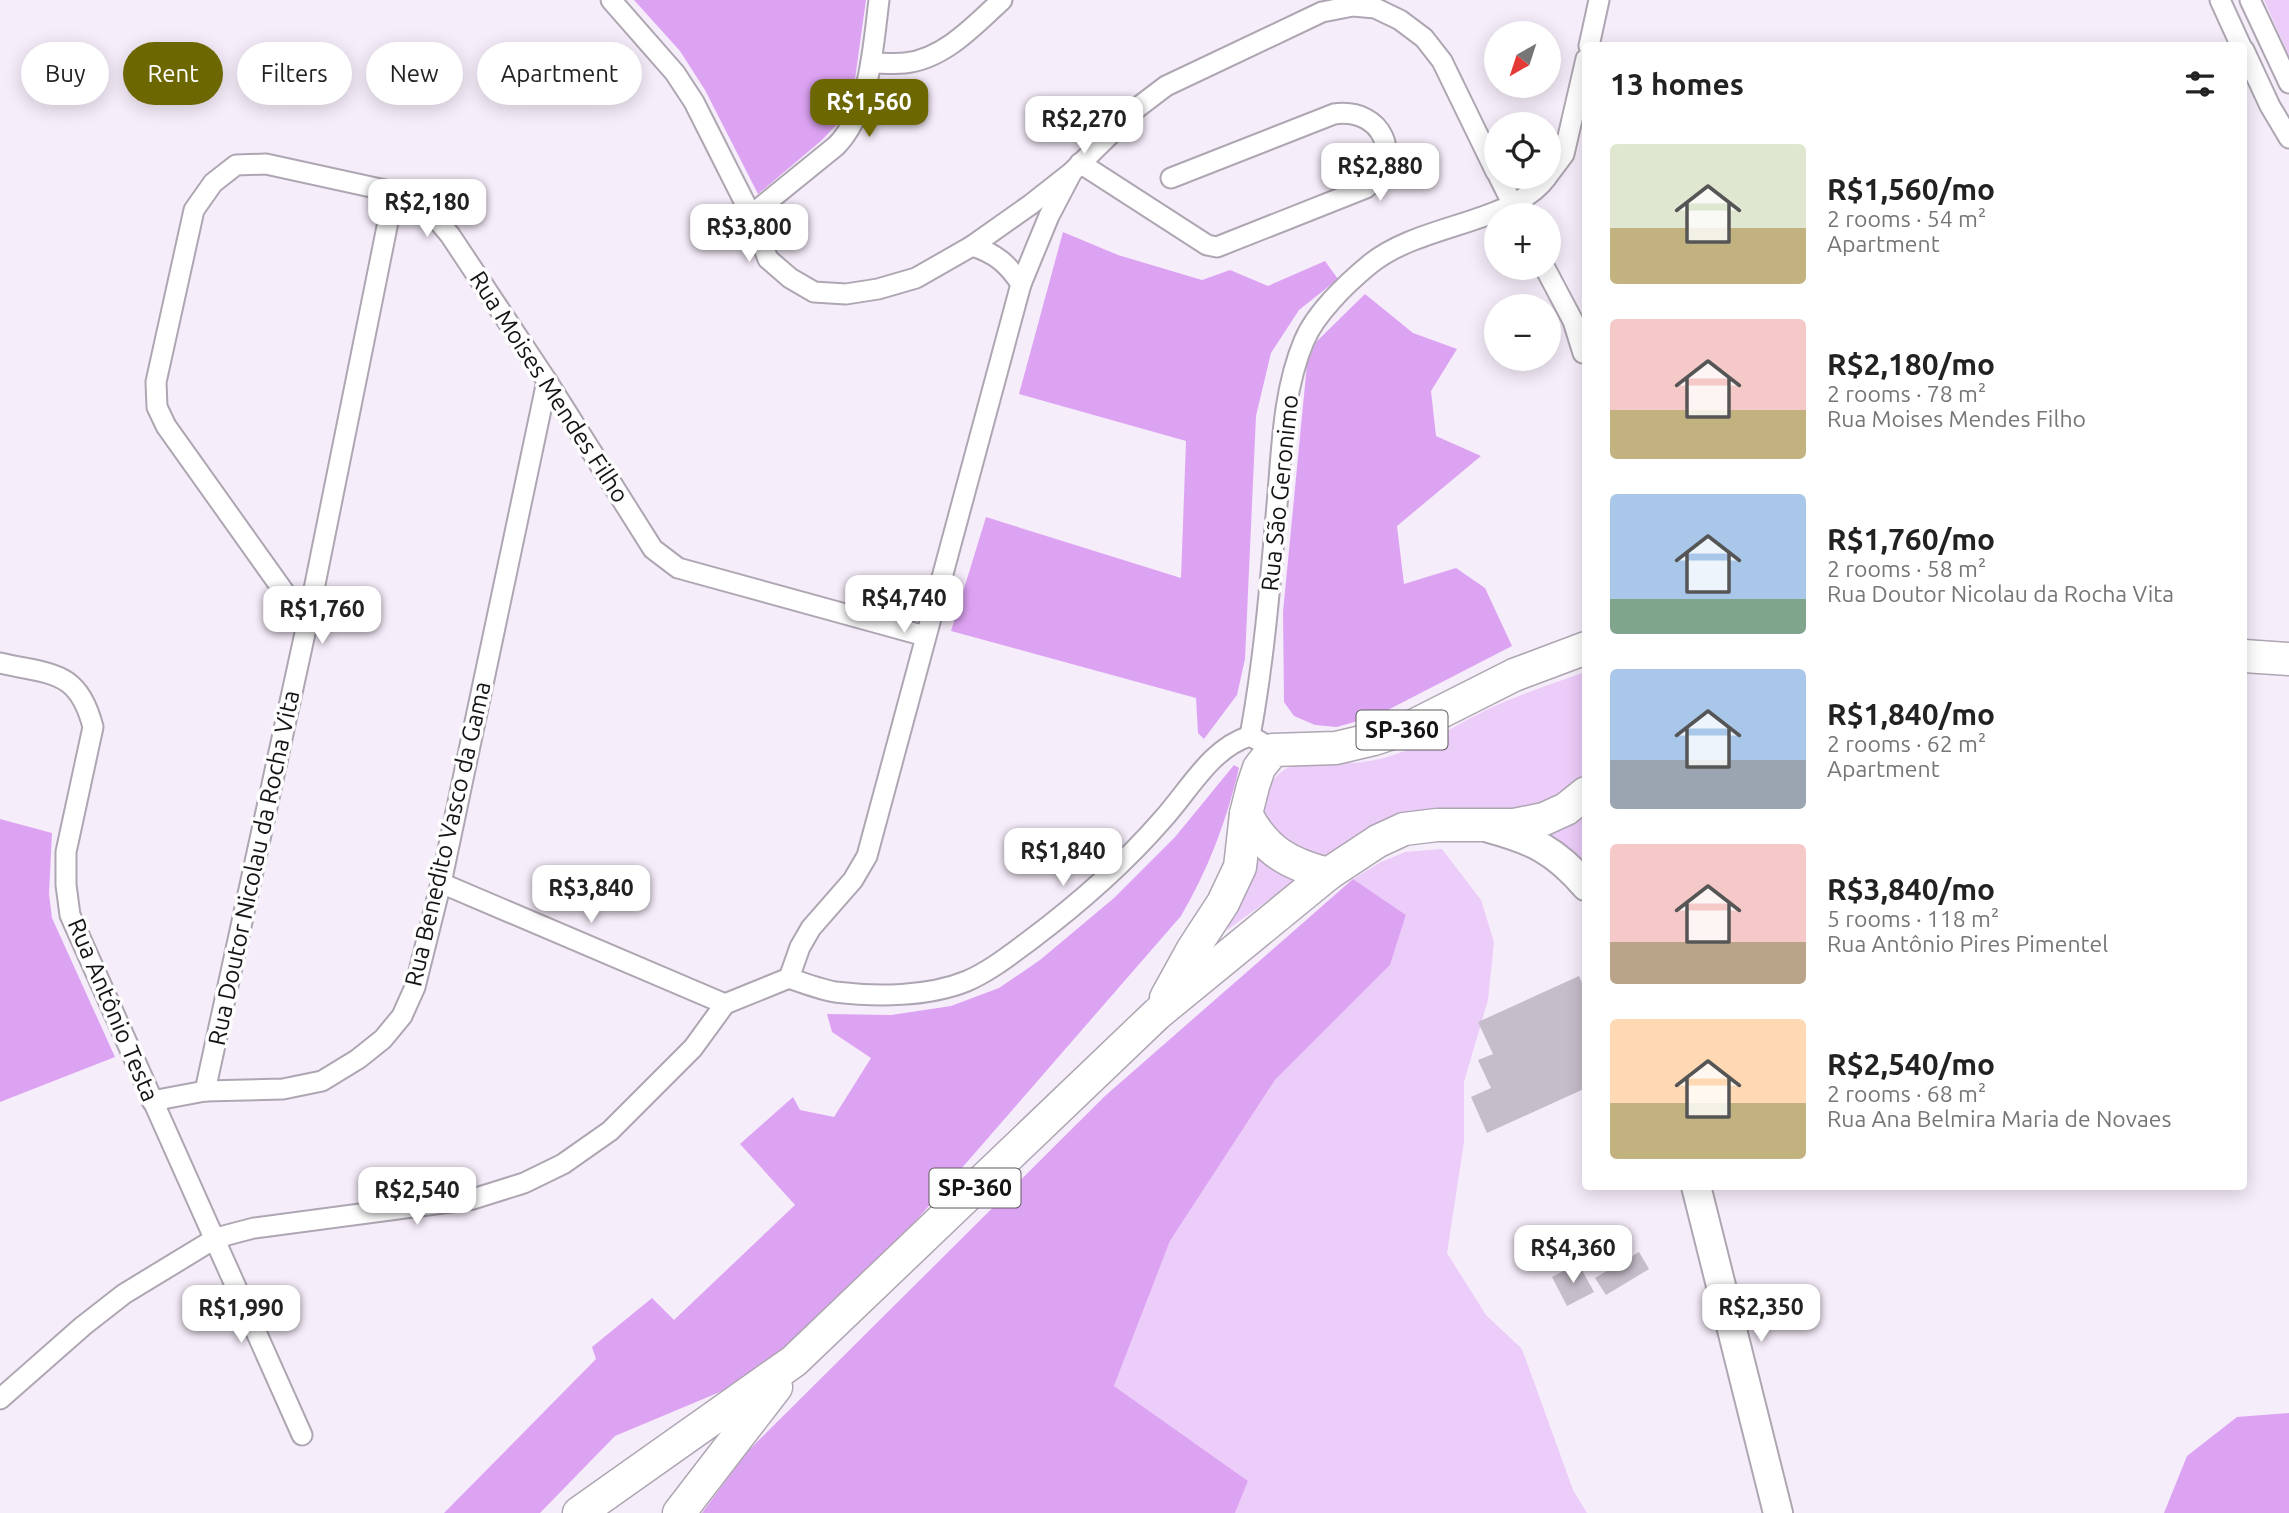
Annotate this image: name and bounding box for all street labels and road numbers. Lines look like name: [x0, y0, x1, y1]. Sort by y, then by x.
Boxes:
street label: Rua Moises Mendes Filho: [464, 266, 634, 507]
street label: Rua São Geronimo: [1256, 393, 1303, 593]
street label: Rua Benedito Vasco da Gama: [399, 679, 496, 989]
street label: Rua Doutor Nicolau da Rocha Vita: [203, 688, 304, 1048]
road number: SP-360: [1356, 710, 1448, 750]
street label: Rua Antônio Testa: [63, 914, 164, 1105]
road number: SP-360: [930, 1168, 1020, 1208]

